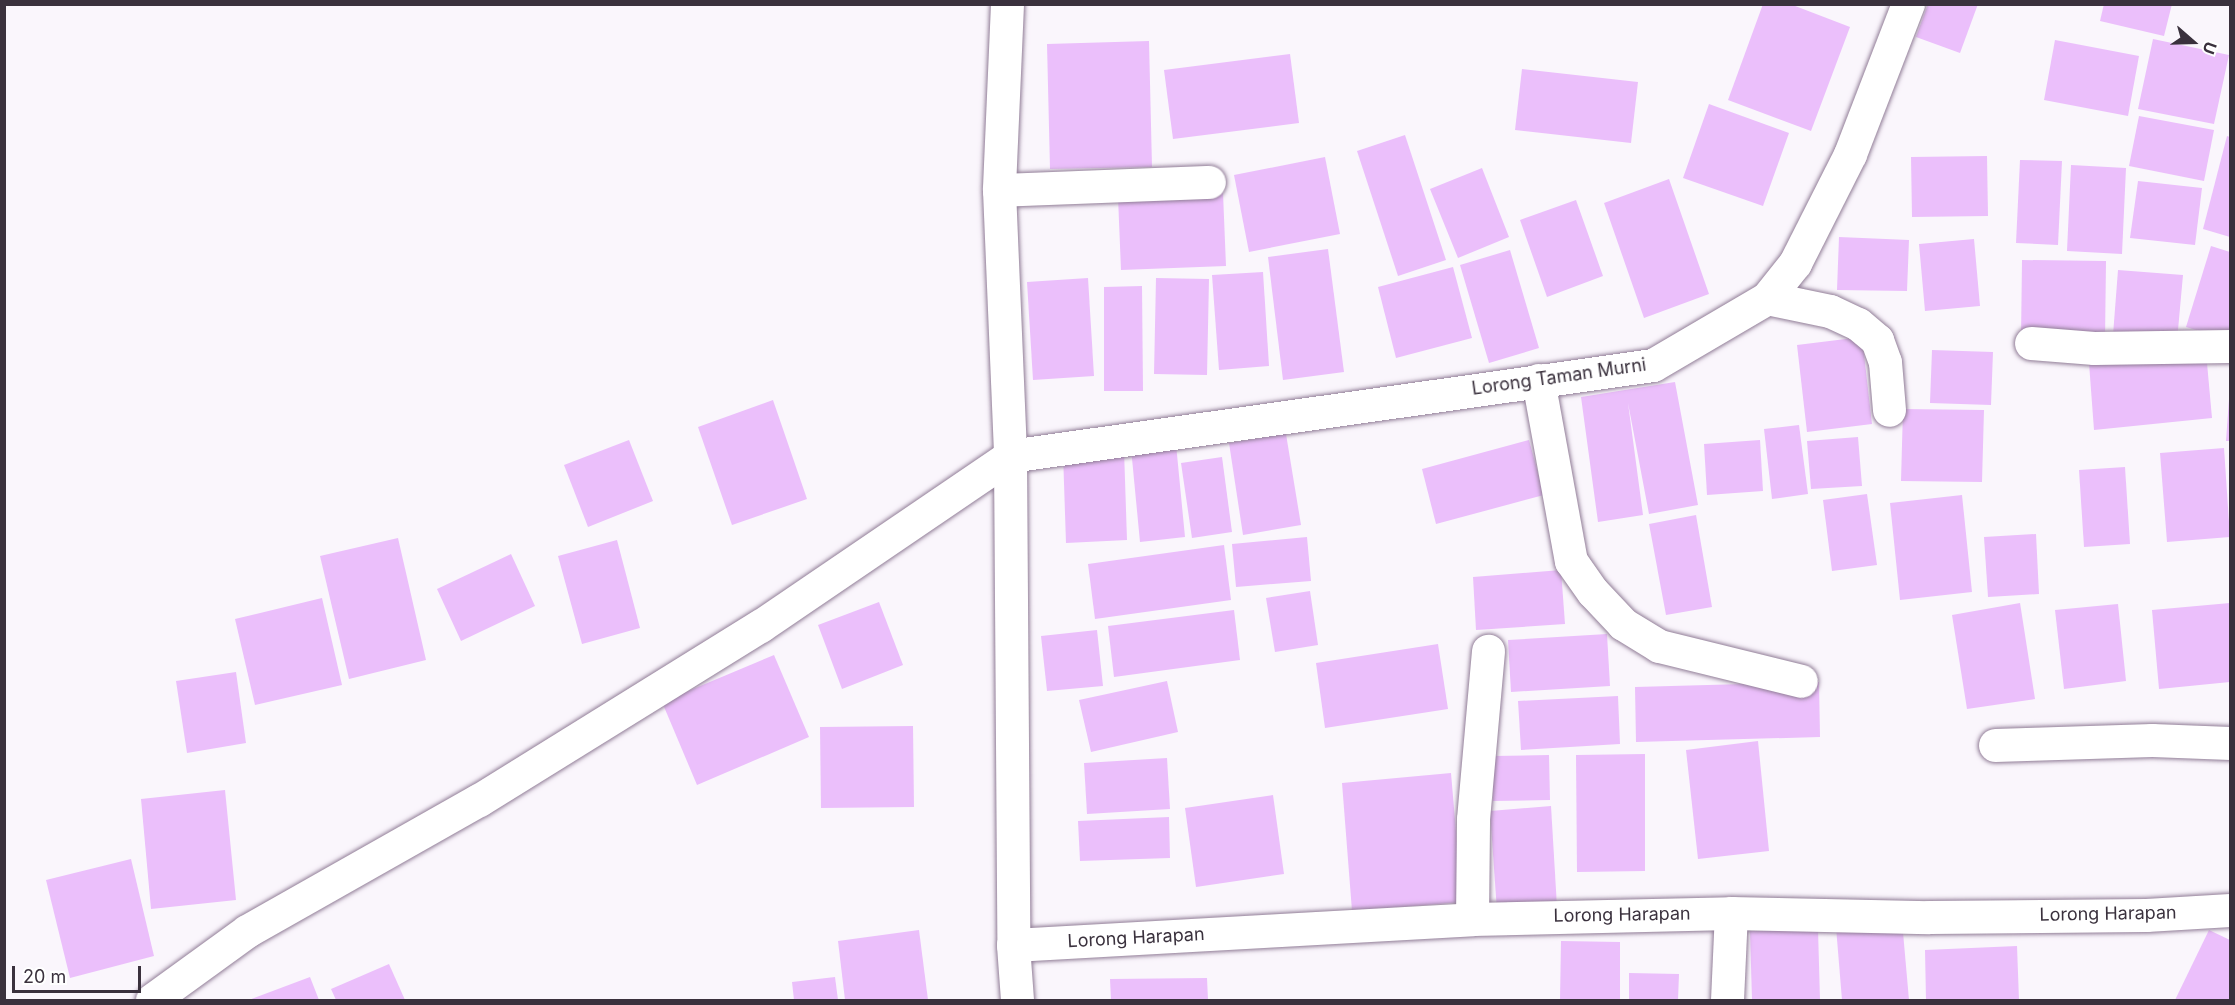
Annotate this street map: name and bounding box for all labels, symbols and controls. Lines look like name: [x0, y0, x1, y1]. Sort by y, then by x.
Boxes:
north arrow: [2163, 12, 2223, 72]
text: U: [2199, 39, 2221, 57]
street label: Lorong Taman Murni: [1470, 354, 1648, 400]
street label: Lorong Harapan: [2039, 902, 2177, 926]
street label: Lorong Harapan: [1553, 903, 1691, 927]
street label: Lorong Harapan: [1067, 924, 1205, 952]
scale bar: [15, 954, 144, 992]
text: 20 m: [23, 966, 66, 987]

